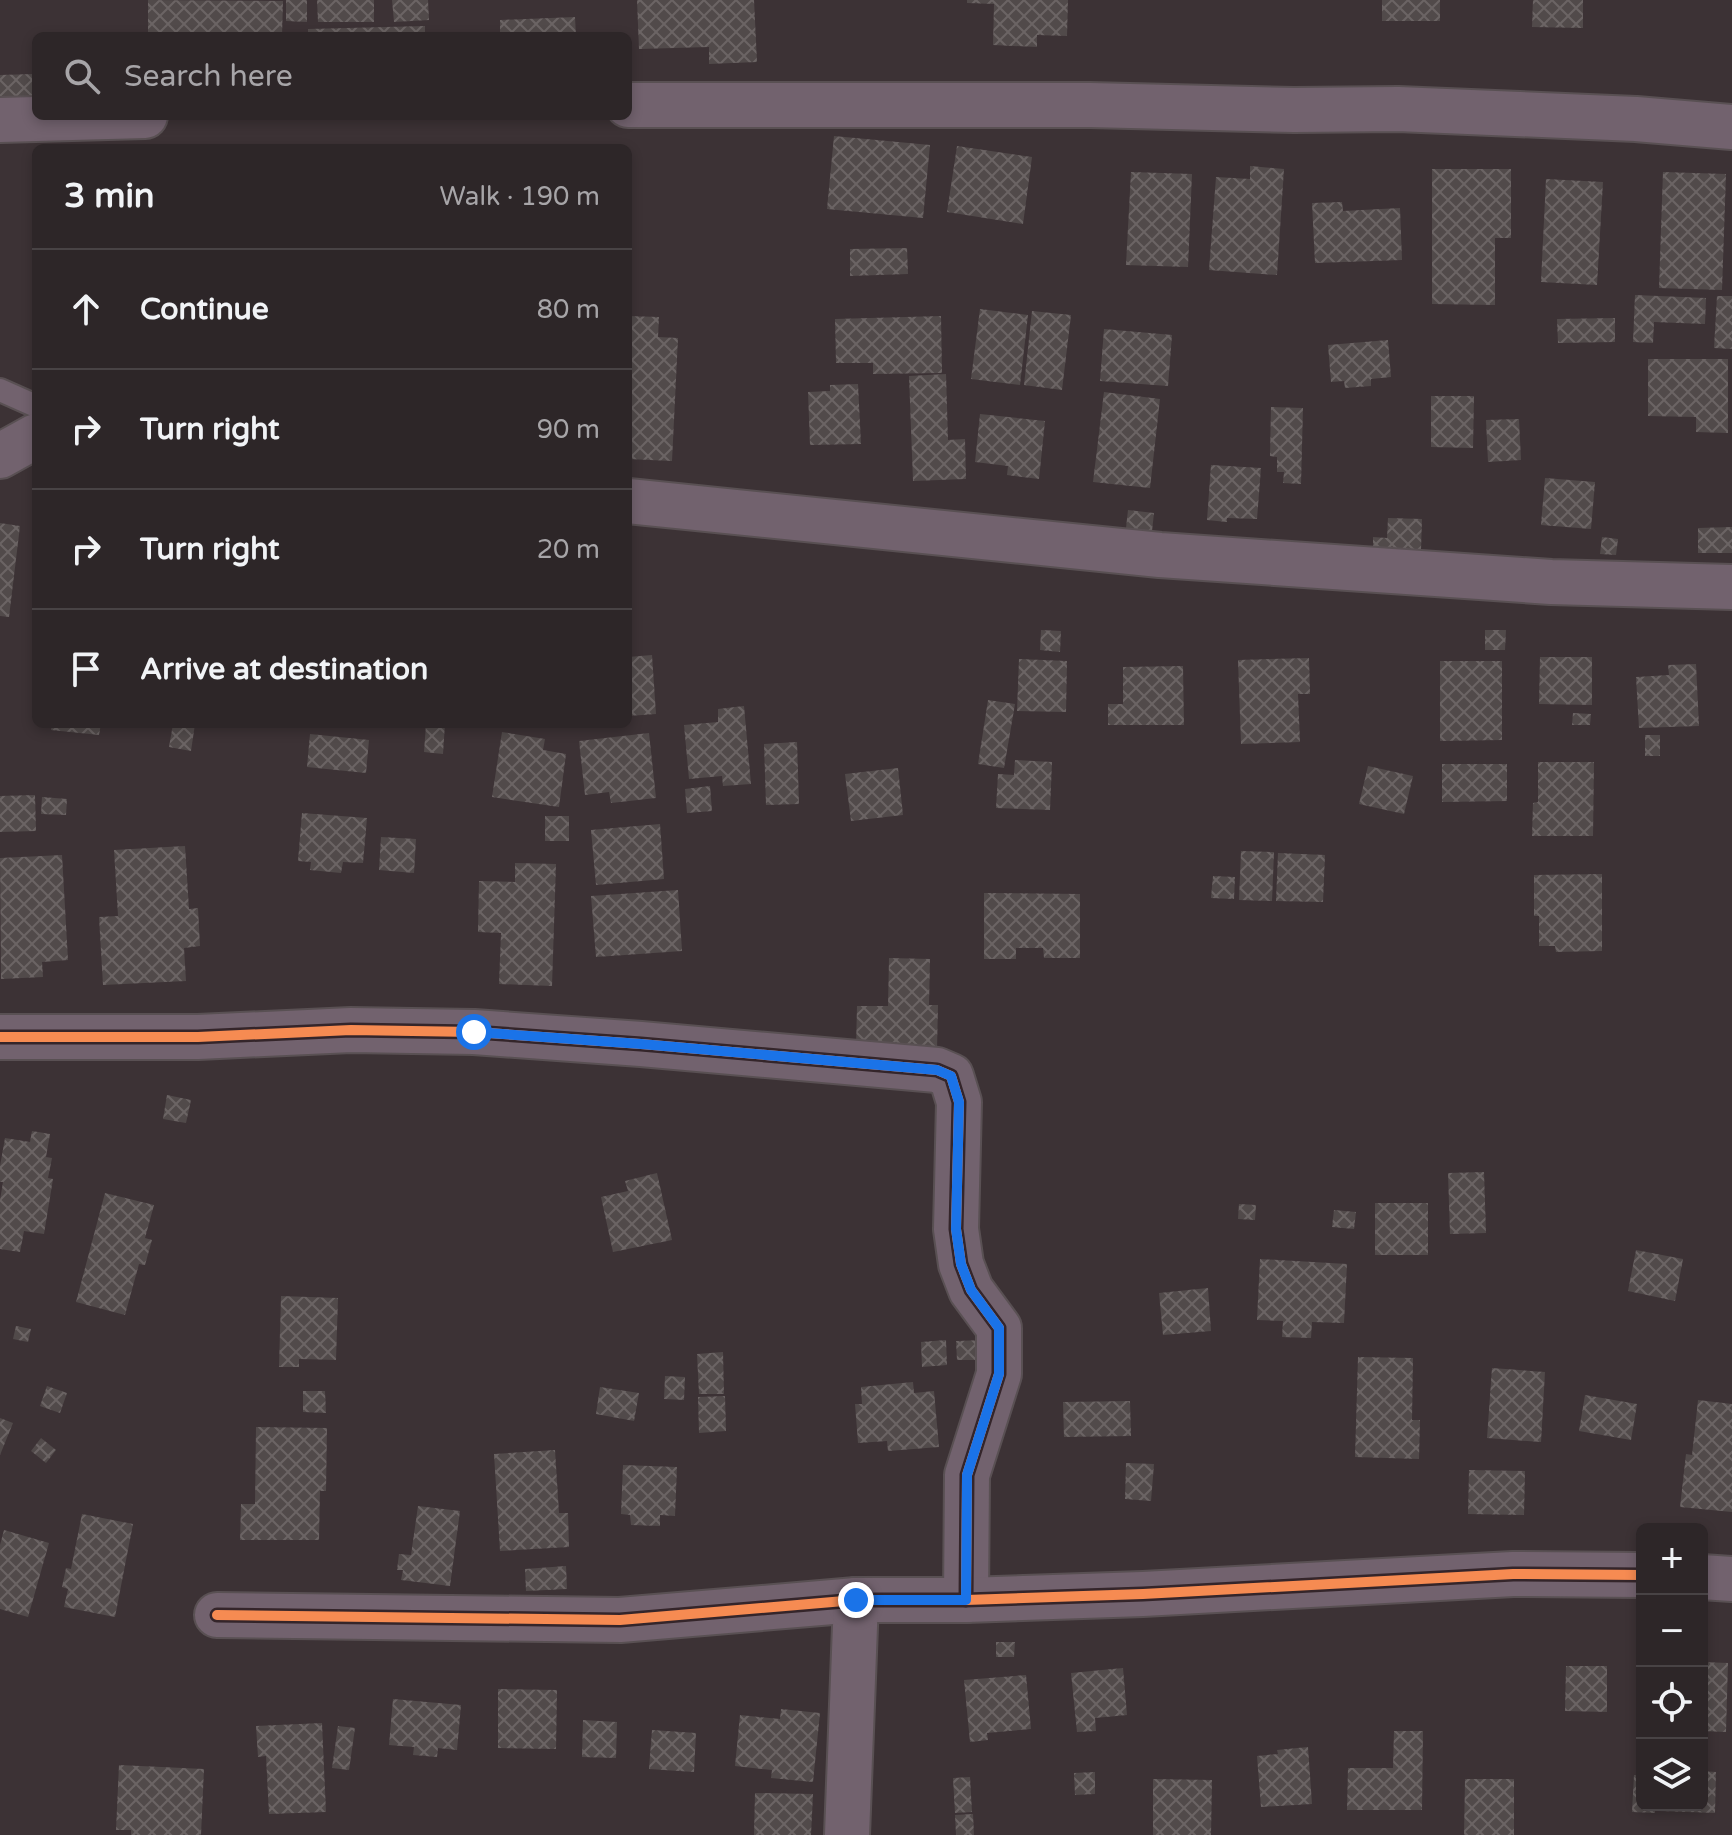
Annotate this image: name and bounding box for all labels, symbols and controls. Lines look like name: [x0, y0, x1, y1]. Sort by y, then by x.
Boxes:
search box: [32, 32, 632, 120]
icon: search: [60, 54, 104, 98]
text: Search here: [124, 58, 293, 95]
text: 3 min: [64, 176, 155, 217]
text: Walk · 190 m: [440, 181, 600, 212]
icon: ahead: [64, 287, 108, 331]
text: Continue: [140, 291, 269, 328]
text: 80 m: [537, 294, 600, 325]
icon: right: [64, 407, 108, 451]
text: Turn right: [140, 411, 280, 448]
text: 90 m: [537, 414, 600, 445]
icon: right: [64, 527, 108, 571]
text: Turn right: [140, 531, 280, 568]
text: 20 m: [537, 534, 600, 565]
icon: arrive: [64, 647, 108, 691]
text: Arrive at destination: [140, 651, 428, 688]
route start: [456, 1014, 492, 1050]
map controls: [1636, 1523, 1708, 1811]
button: +: [1636, 1523, 1708, 1595]
route end: [838, 1582, 874, 1618]
button: −: [1636, 1595, 1708, 1667]
button: locate: [1636, 1667, 1708, 1739]
button: layers: [1636, 1739, 1708, 1811]

